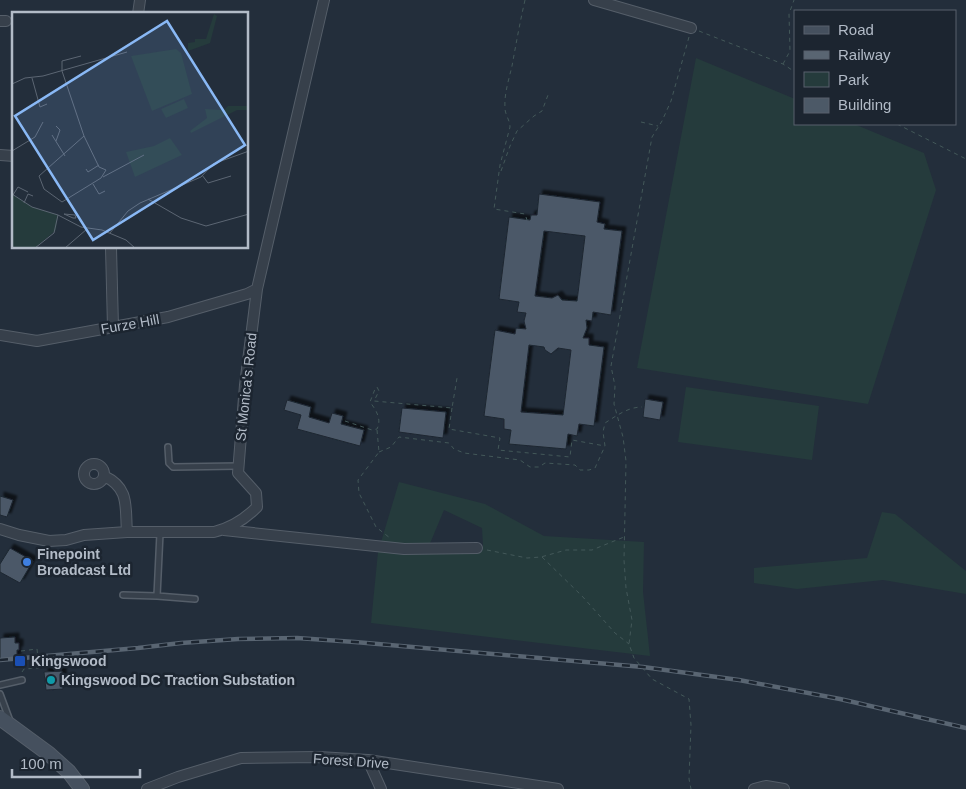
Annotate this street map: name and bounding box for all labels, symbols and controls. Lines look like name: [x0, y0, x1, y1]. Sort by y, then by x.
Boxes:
legend: [794, 10, 956, 125]
inset map: [12, 12, 249, 249]
text: Road: [838, 21, 874, 38]
text: Railway: [838, 46, 891, 63]
text: Park: [838, 71, 869, 88]
text: Building: [838, 96, 891, 113]
street label: Furze Hill: [99, 311, 161, 337]
street label: St Monica's Road: [232, 332, 260, 442]
place label: Finepoint Broadcast Ltd: [37, 546, 131, 578]
marker: Finepoint Broadcast Ltd: [21, 556, 33, 568]
place label: Kingswood: [31, 653, 106, 669]
marker: Kingswood: [13, 654, 27, 668]
place label: Kingswood DC Traction Substation: [61, 672, 295, 688]
marker: Kingswood DC Traction Substation: [45, 674, 57, 686]
scale bar: [12, 746, 140, 778]
street label: Forest Drive: [312, 750, 390, 772]
text: 100 m: [20, 755, 62, 772]

